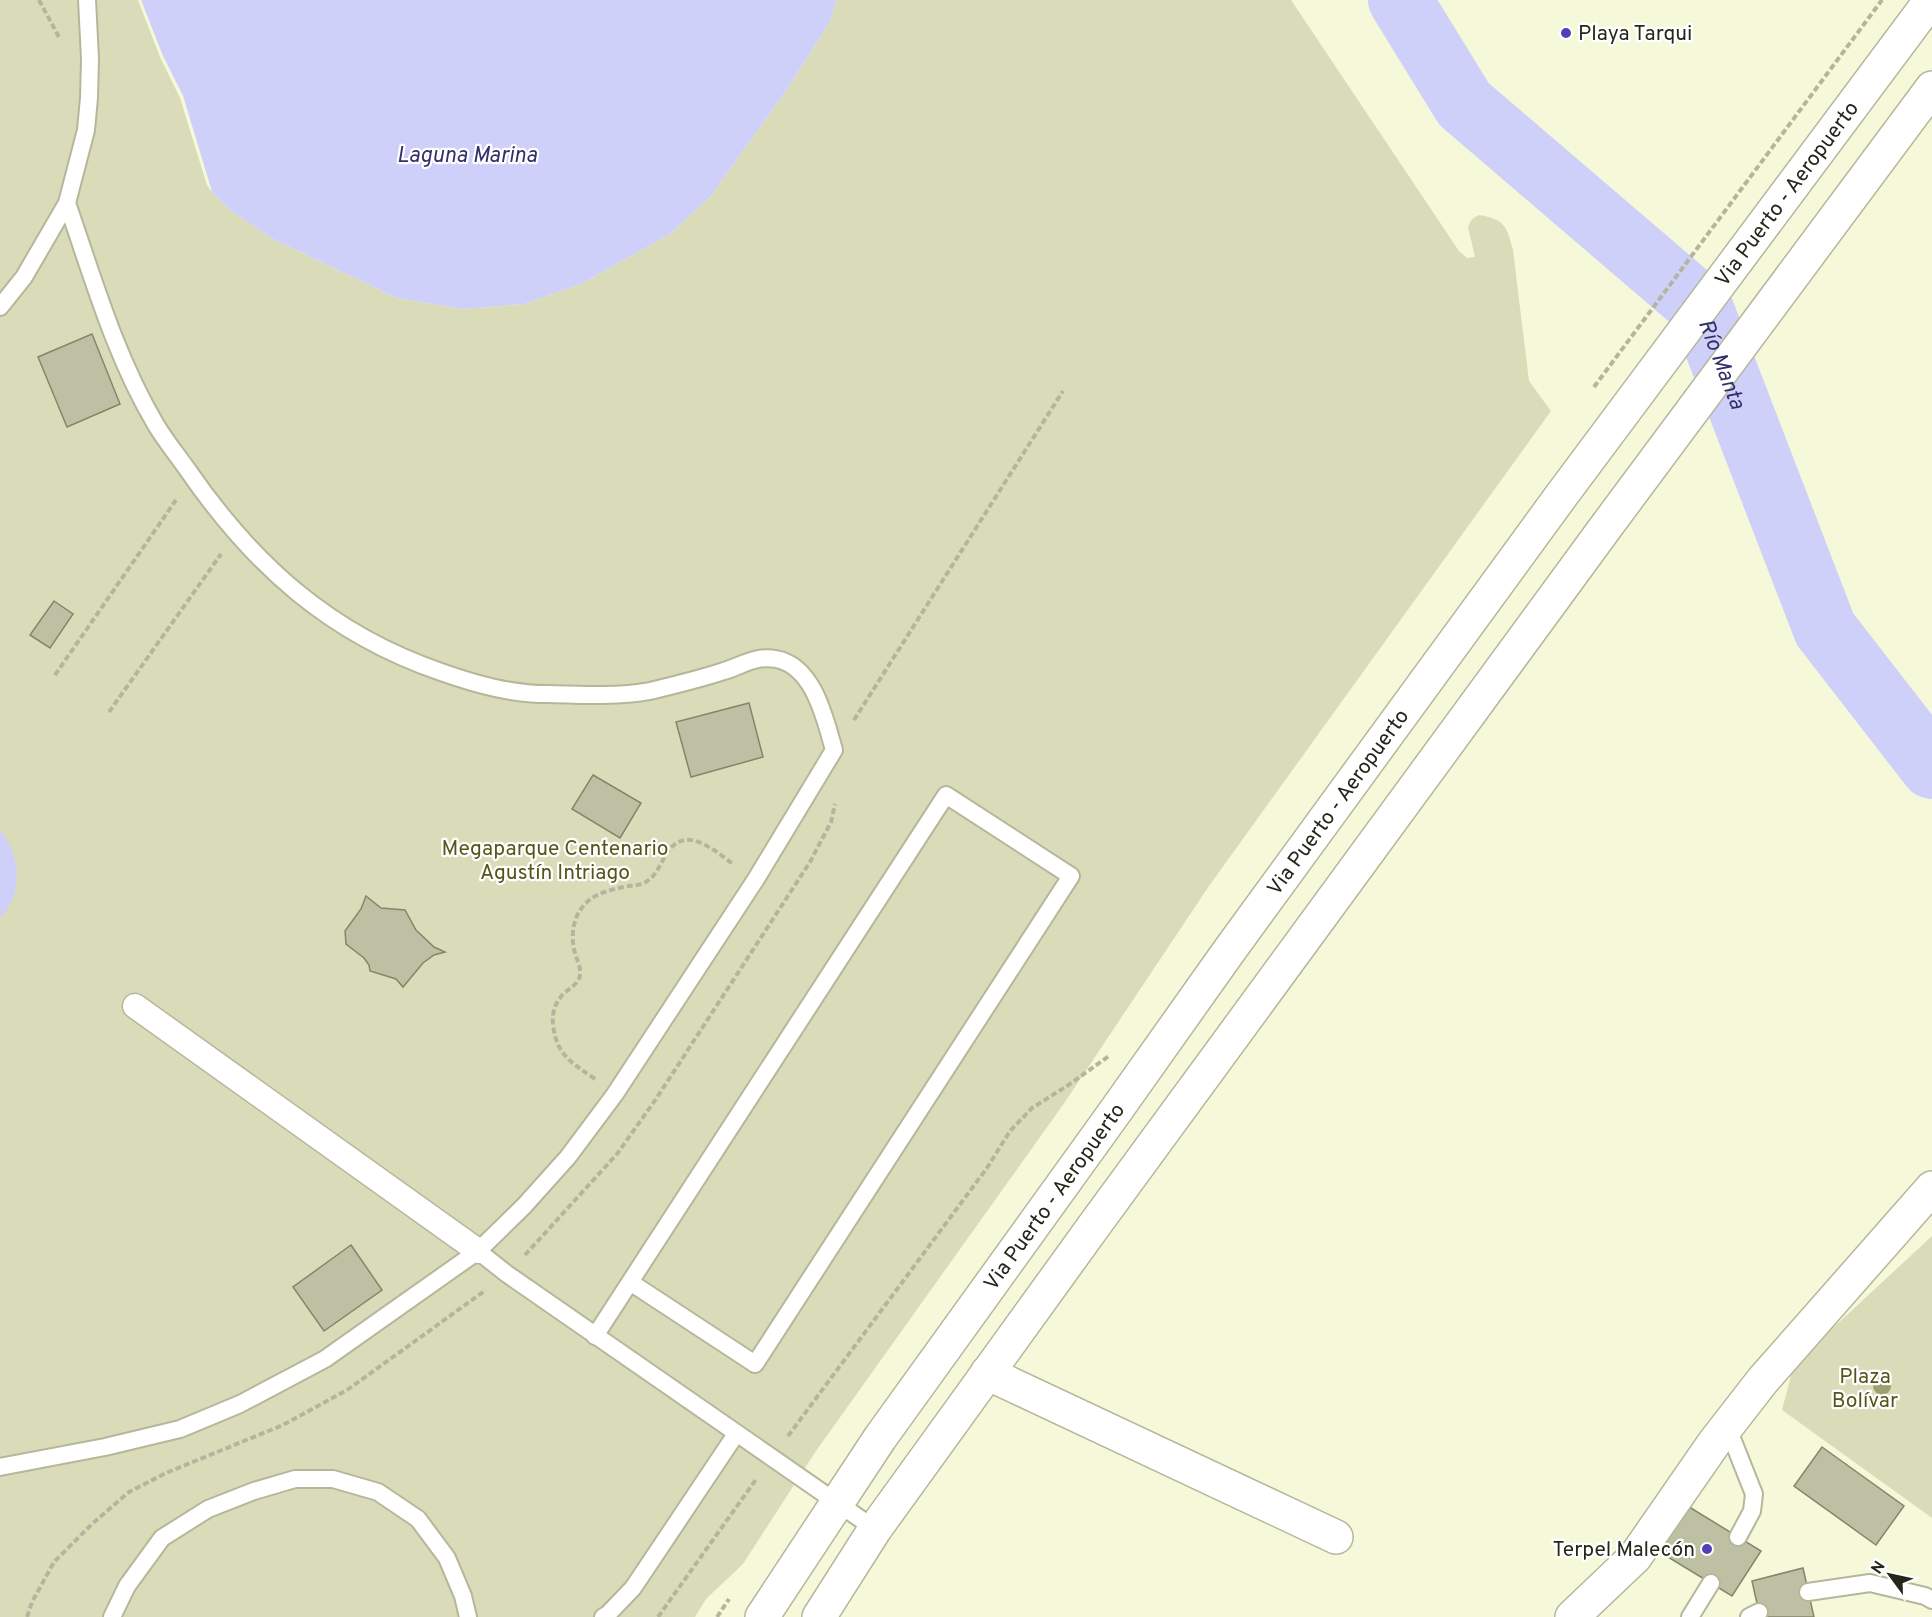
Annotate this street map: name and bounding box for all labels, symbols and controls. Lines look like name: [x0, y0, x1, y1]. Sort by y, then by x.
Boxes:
place label: Playa Tarqui: [1578, 21, 1692, 48]
marker: Playa Tarqui: [1559, 26, 1573, 40]
street label: Via Puerto - Aeropuerto: [1710, 97, 1866, 293]
water label: Laguna Marina: [397, 143, 538, 170]
water label: Río Manta: [1691, 316, 1750, 414]
street label: Via Puerto - Aeropuerto: [1262, 704, 1416, 901]
park label: Megaparque Centenario Agustín Intriago: [441, 836, 669, 887]
street label: Via Puerto - Aeropuerto: [979, 1098, 1132, 1296]
park label: Plaza Bolívar: [1832, 1364, 1898, 1415]
place label: Terpel Malecón: [1552, 1537, 1695, 1564]
marker: Terpel Malecón: [1700, 1542, 1714, 1556]
north arrow: [1860, 1545, 1920, 1605]
text: N: [1868, 1558, 1891, 1578]

